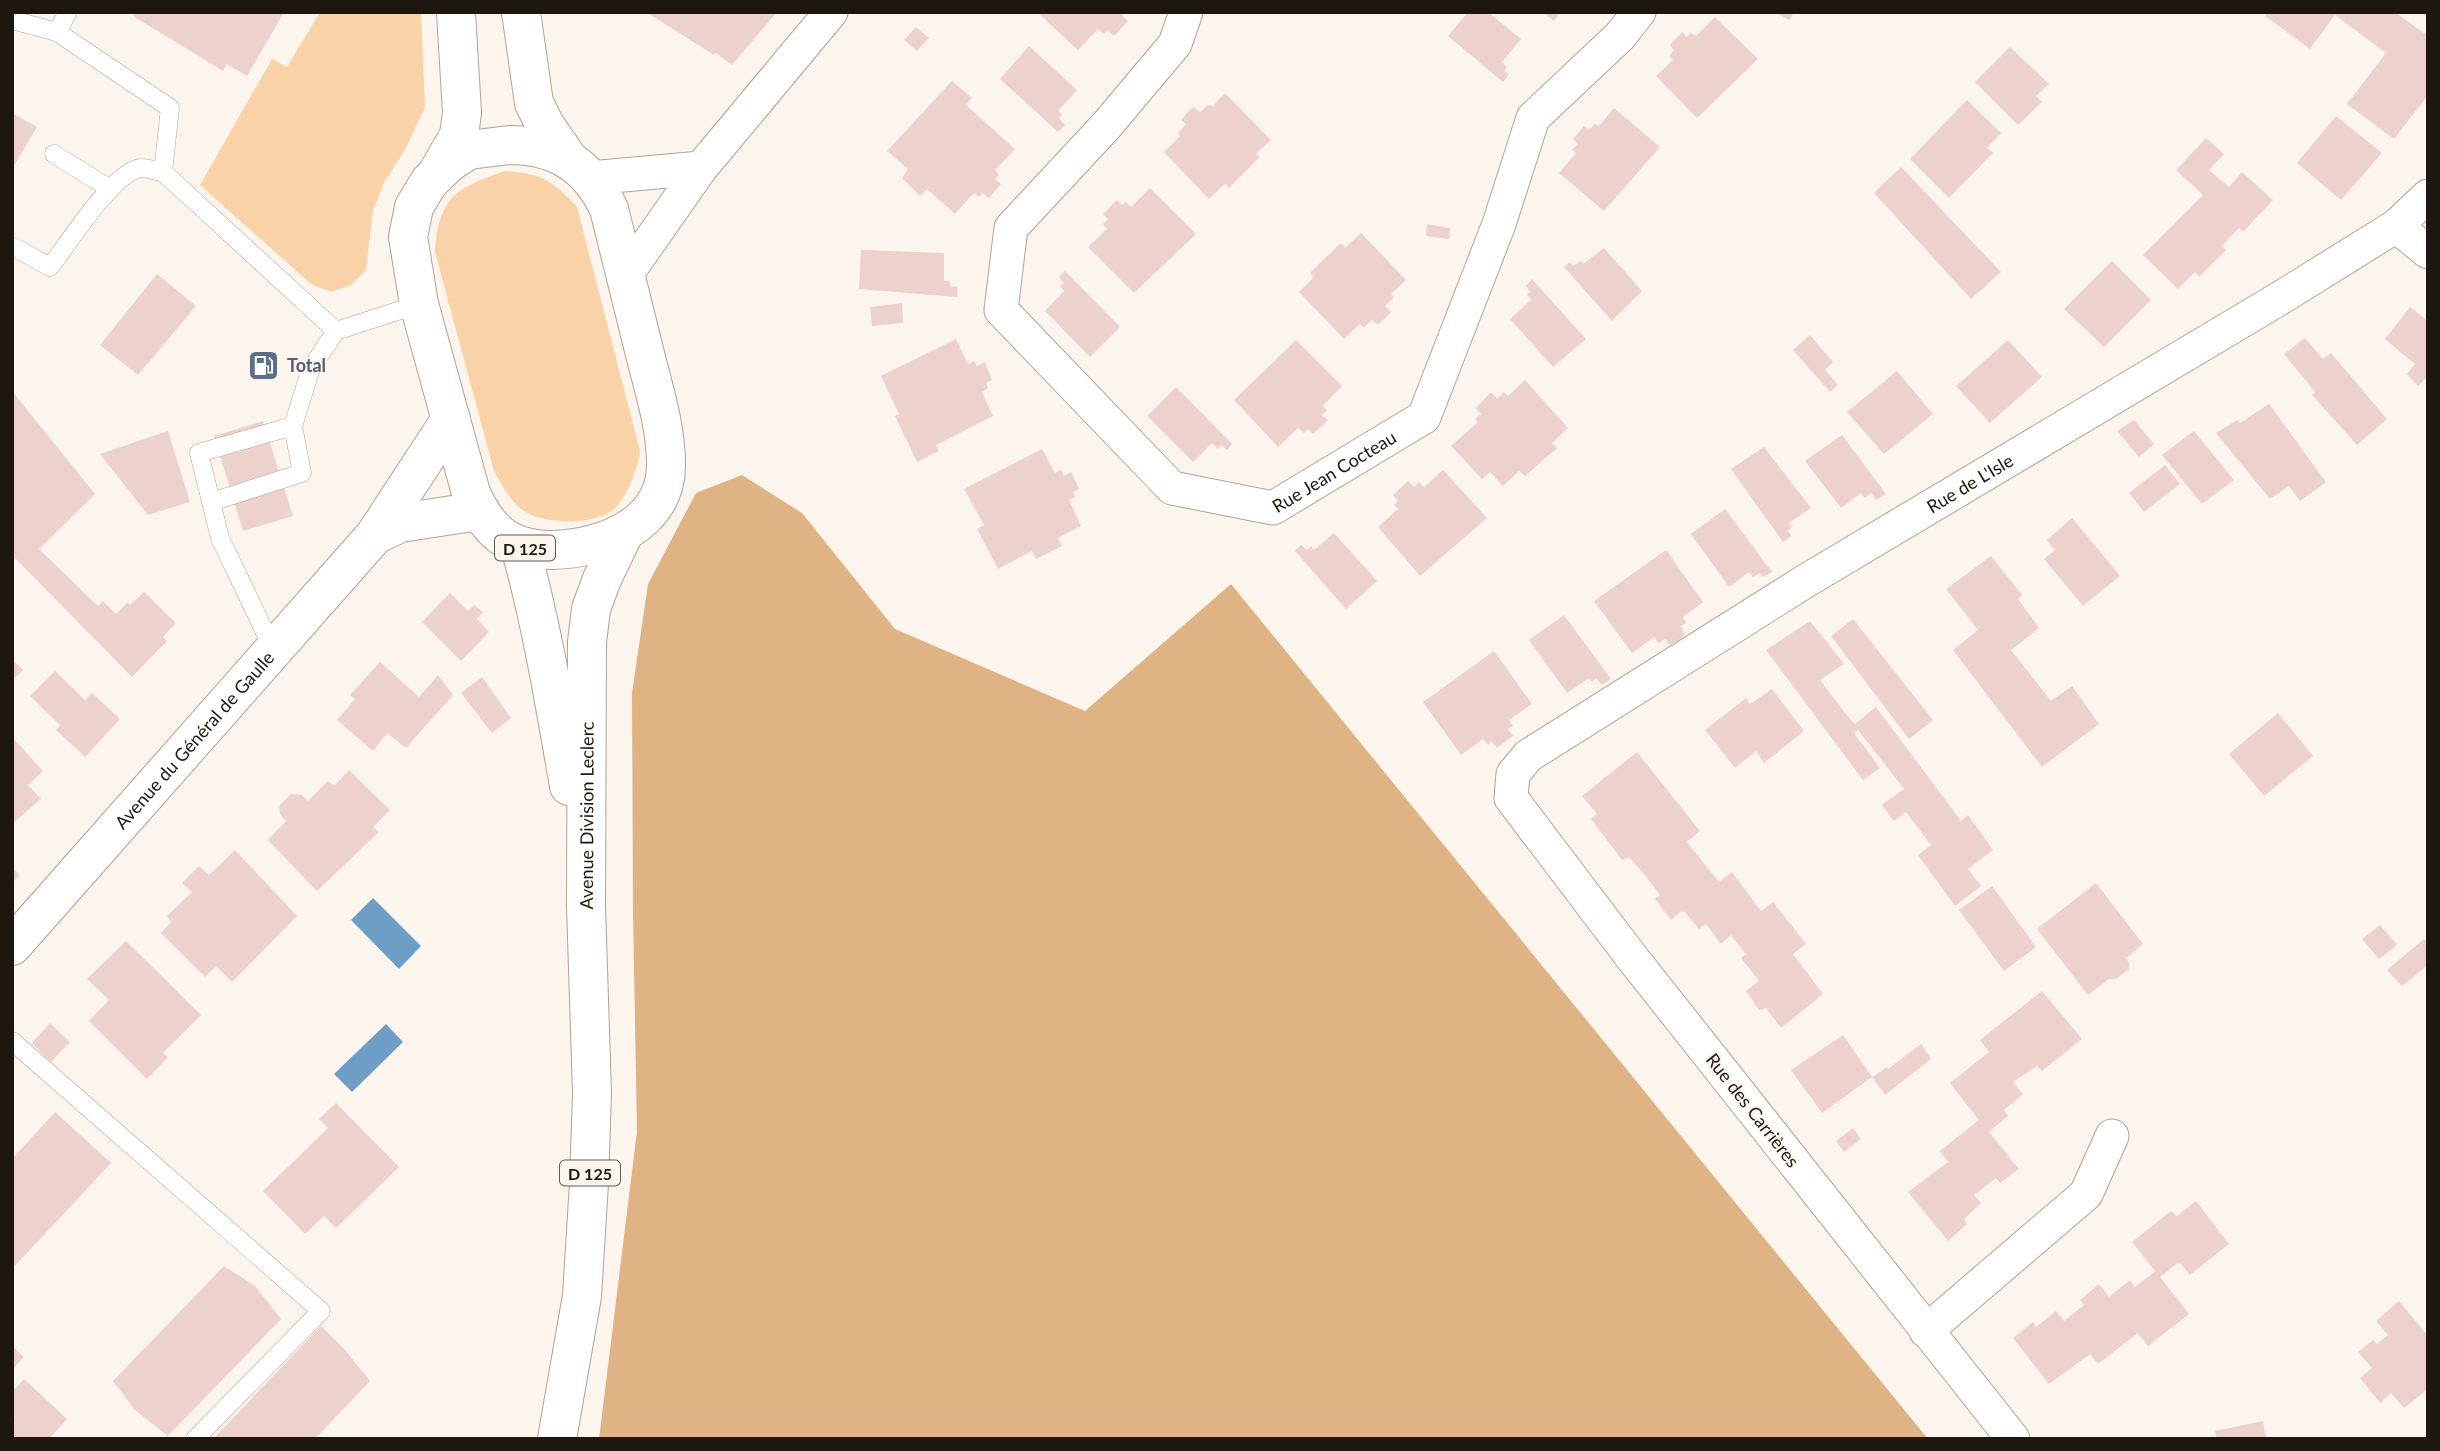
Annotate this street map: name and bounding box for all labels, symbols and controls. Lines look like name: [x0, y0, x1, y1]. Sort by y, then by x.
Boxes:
fuel station icon: Total: [247, 348, 281, 382]
place label: Total: [287, 354, 326, 376]
street label: Rue Jean Cocteau: [1268, 426, 1400, 517]
street label: Rue de L'Isle: [1923, 449, 2017, 517]
road number: D 125: [495, 536, 555, 561]
street label: Avenue du Général de Gaulle: [110, 647, 278, 833]
street label: Avenue Division Leclerc: [575, 721, 598, 910]
street label: Rue des Carrières: [1702, 1049, 1804, 1171]
road number: D 125: [560, 1161, 620, 1186]

